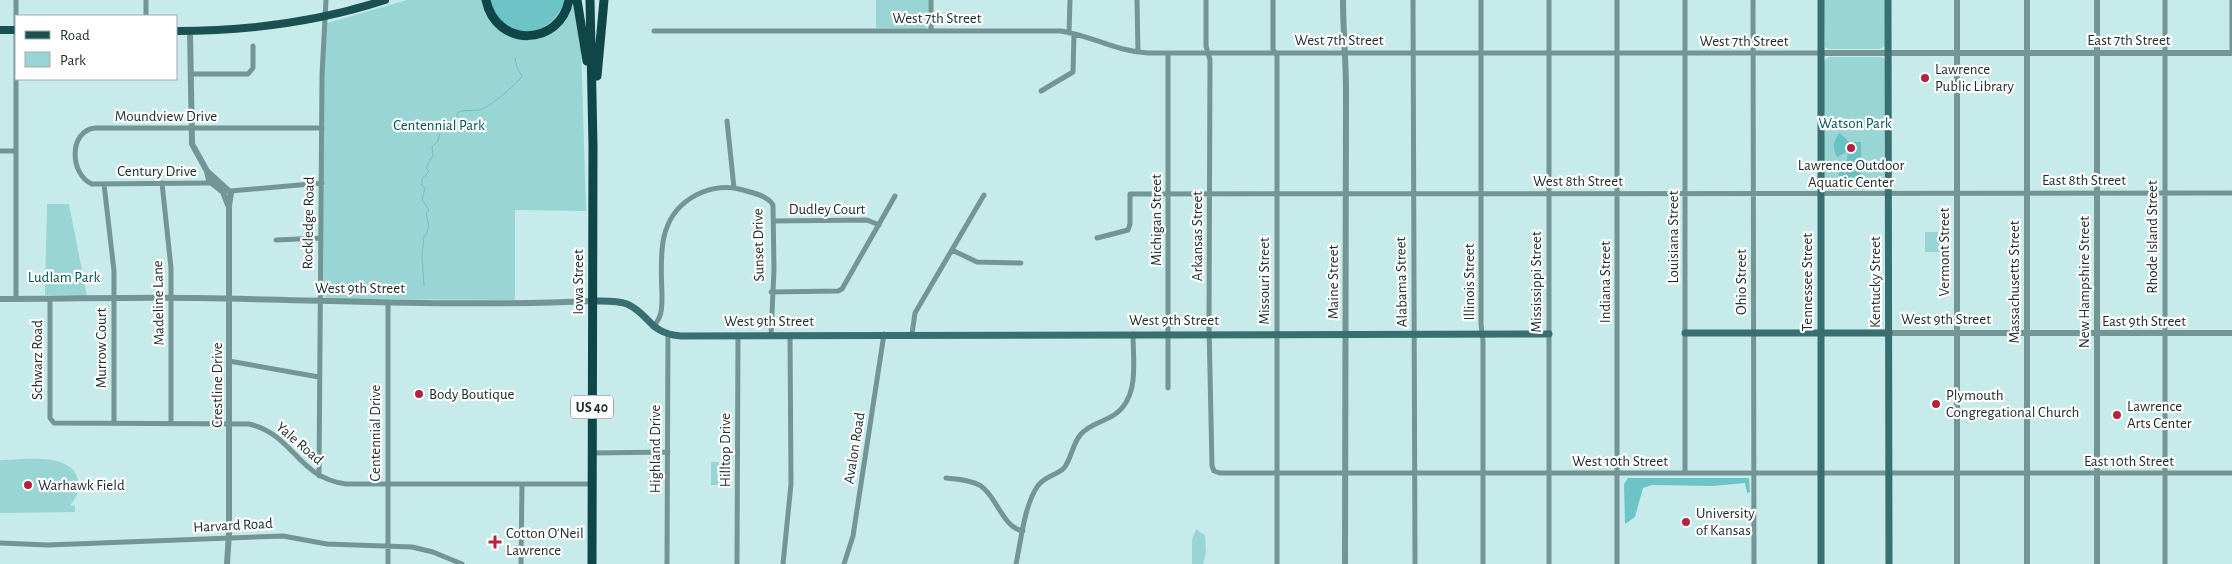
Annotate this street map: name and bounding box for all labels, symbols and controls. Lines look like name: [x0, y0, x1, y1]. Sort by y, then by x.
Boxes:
street label: West 7th Street: [892, 11, 982, 26]
legend: [15, 15, 178, 80]
text: Road: [60, 28, 90, 43]
street label: West 7th Street: [1294, 33, 1384, 48]
street label: East 7th Street: [2087, 33, 2171, 48]
street label: West 7th Street: [1699, 34, 1789, 49]
text: Park: [60, 53, 86, 68]
place label: Lawrence Public Library: [1935, 62, 2014, 94]
marker: Lawrence Public Library: [1919, 72, 1931, 84]
street label: Moundview Drive: [115, 109, 217, 124]
park label: Watson Park: [1818, 116, 1892, 131]
park label: Centennial Park: [393, 118, 485, 133]
marker: Lawrence Outdoor Aquatic Center: [1845, 142, 1857, 154]
place label: Lawrence Outdoor Aquatic Center: [1798, 158, 1904, 190]
street label: Century Drive: [117, 164, 197, 179]
street label: East 8th Street: [2042, 173, 2126, 188]
street label: Michigan Street: [1149, 174, 1164, 266]
street label: West 8th Street: [1533, 174, 1623, 189]
street label: Rockledge Road: [300, 176, 317, 269]
street label: Rhode Island Street: [2145, 180, 2160, 294]
street label: Louisiana Street: [1666, 190, 1681, 284]
street label: Arkansas Street: [1190, 191, 1205, 281]
street label: Dudley Court: [789, 202, 866, 217]
street label: Vermont Street: [1937, 207, 1952, 297]
street label: Sunset Drive: [750, 208, 767, 282]
street label: New Hampshire Street: [2077, 216, 2092, 348]
street label: Massachusetts Street: [2007, 220, 2022, 344]
street label: Mississippi Street: [1529, 231, 1544, 333]
street label: Tennessee Street: [1800, 233, 1815, 331]
street label: Alabama Street: [1393, 236, 1410, 327]
street label: Kentucky Street: [1868, 236, 1883, 328]
street label: Missouri Street: [1257, 237, 1272, 325]
street label: Indiana Street: [1598, 241, 1613, 323]
street label: Illinois Street: [1462, 243, 1477, 321]
street label: Maine Street: [1326, 244, 1341, 319]
street label: Iowa Street: [571, 249, 586, 315]
street label: Ohio Street: [1734, 249, 1749, 315]
street label: Madeline Lane: [150, 260, 167, 346]
park label: Ludlam Park: [28, 270, 100, 285]
street label: West 9th Street: [315, 281, 405, 296]
street label: Murrow Court: [94, 308, 109, 388]
street label: West 9th Street: [1901, 312, 1991, 327]
street label: West 9th Street: [1129, 313, 1219, 328]
street label: West 9th Street: [724, 314, 814, 329]
street label: East 9th Street: [2102, 314, 2186, 329]
street label: Schwarz Road: [30, 320, 45, 400]
street label: Crestline Drive: [210, 342, 225, 428]
street label: Centennial Drive: [368, 384, 383, 481]
place label: Body Boutique: [429, 387, 515, 402]
marker: Body Boutique: [413, 388, 425, 400]
place label: Plymouth Congregational Church: [1946, 388, 2079, 420]
road number: US 40: [571, 396, 613, 418]
marker: Plymouth Congregational Church: [1930, 398, 1942, 410]
place label: Lawrence Arts Center: [2127, 399, 2192, 431]
street label: Highland Drive: [648, 405, 663, 493]
marker: Lawrence Arts Center: [2111, 409, 2123, 421]
street label: Avalon Road: [841, 411, 868, 485]
street label: Hilltop Drive: [718, 413, 733, 487]
street label: Yale Road: [273, 419, 326, 468]
street label: West 10th Street: [1572, 454, 1668, 469]
street label: East 10th Street: [2084, 454, 2174, 469]
place label: Warhawk Field: [38, 478, 125, 493]
marker: Warhawk Field: [22, 479, 34, 491]
place label: University of Kansas: [1696, 506, 1755, 538]
street label: Harvard Road: [193, 516, 273, 535]
marker: University of Kansas: [1680, 516, 1692, 528]
place label: Cotton O'Neil Lawrence: [506, 526, 584, 558]
marker: Cotton O'Neil Lawrence: [488, 535, 502, 549]

